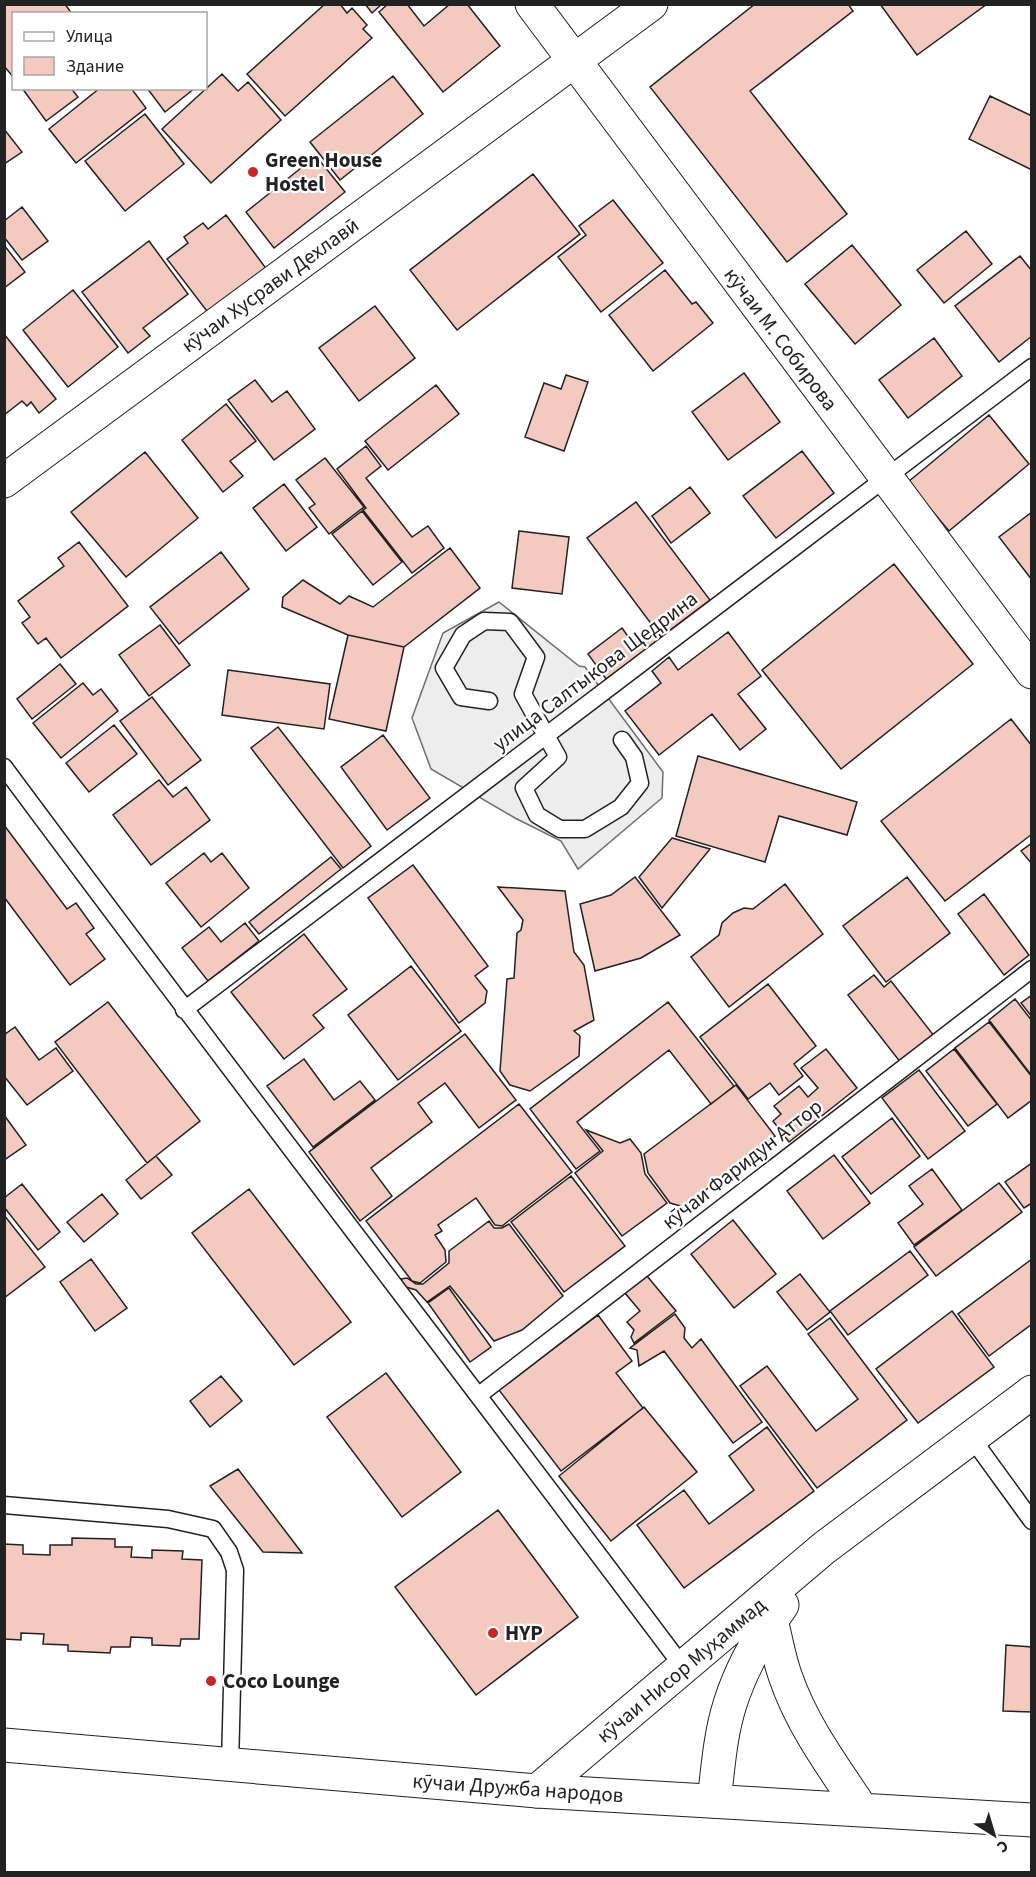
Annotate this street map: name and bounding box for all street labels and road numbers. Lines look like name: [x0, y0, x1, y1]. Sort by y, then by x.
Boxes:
street label: кӯчаи Хусрави Дехлавӣ: [175, 210, 365, 360]
street label: кӯчаи М. Собирова: [717, 261, 845, 417]
street label: улица Салтыкова Щедрина: [486, 584, 704, 758]
street label: кӯчаи Фаридун Аттор: [656, 1092, 828, 1236]
street label: кӯчаи Нисор Муҳаммад: [590, 1590, 772, 1750]
street label: кӯчаи Дружба народов: [412, 1766, 624, 1810]

